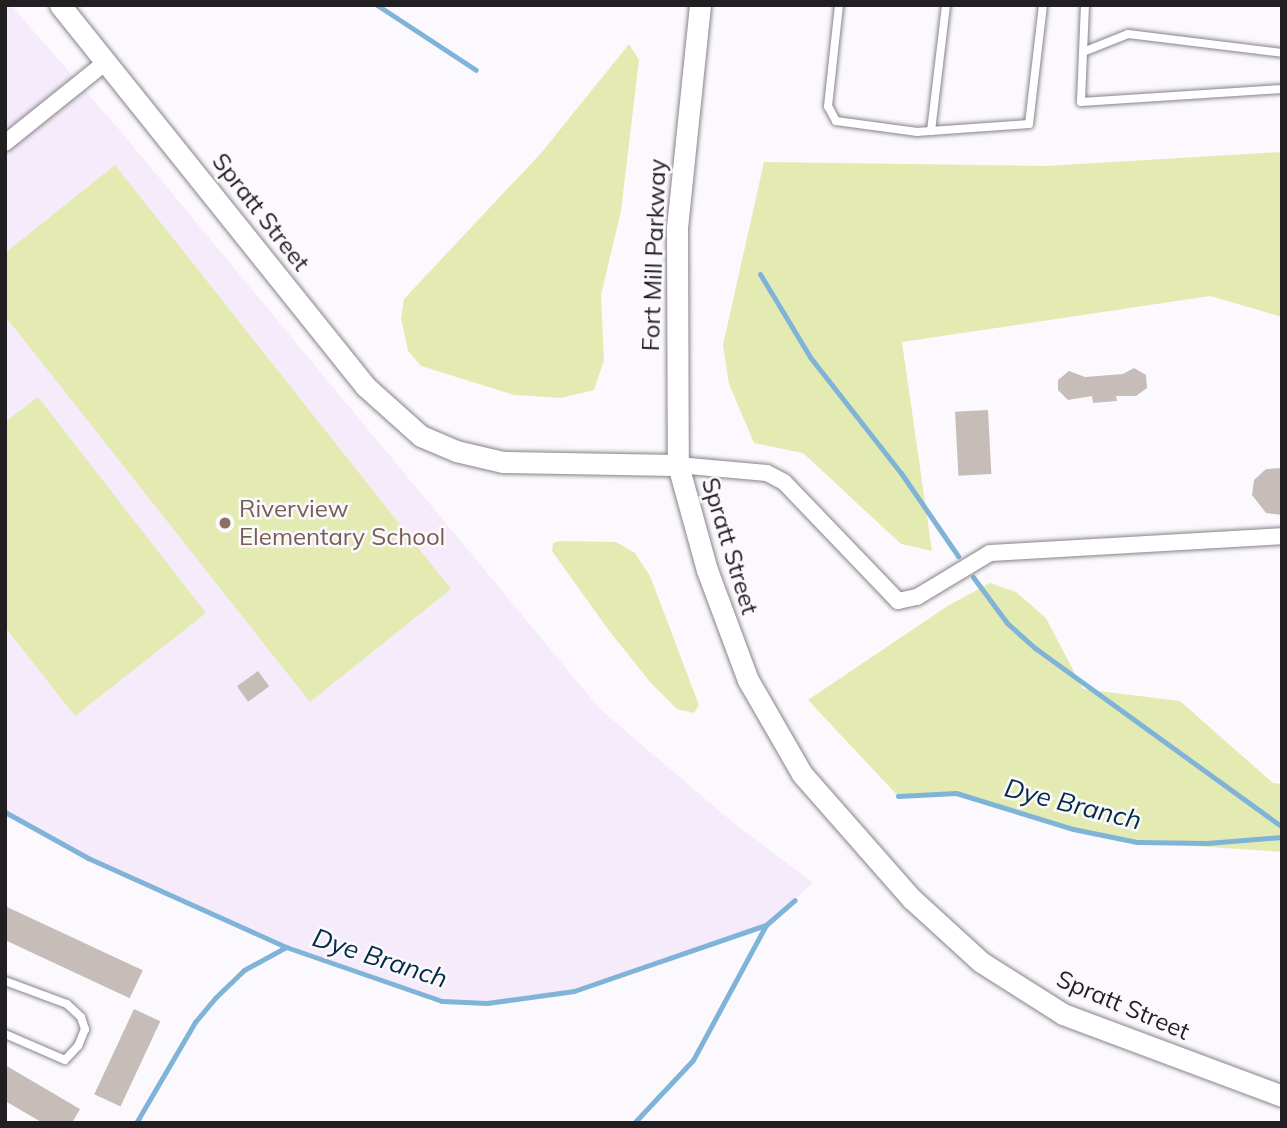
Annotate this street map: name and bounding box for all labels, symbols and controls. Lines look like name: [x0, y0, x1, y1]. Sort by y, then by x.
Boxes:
street label: Spratt Street: [206, 147, 316, 277]
street label: Fort Mill Parkway: [636, 158, 672, 352]
street label: Spratt Street: [696, 474, 764, 618]
place label: Riverview Elementary School: [239, 495, 445, 551]
marker: Riverview Elementary School: [217, 515, 233, 531]
water label: Dye Branch: [1001, 772, 1145, 836]
water label: Dye Branch: [309, 922, 451, 994]
street label: Spratt Street: [1052, 964, 1194, 1046]

